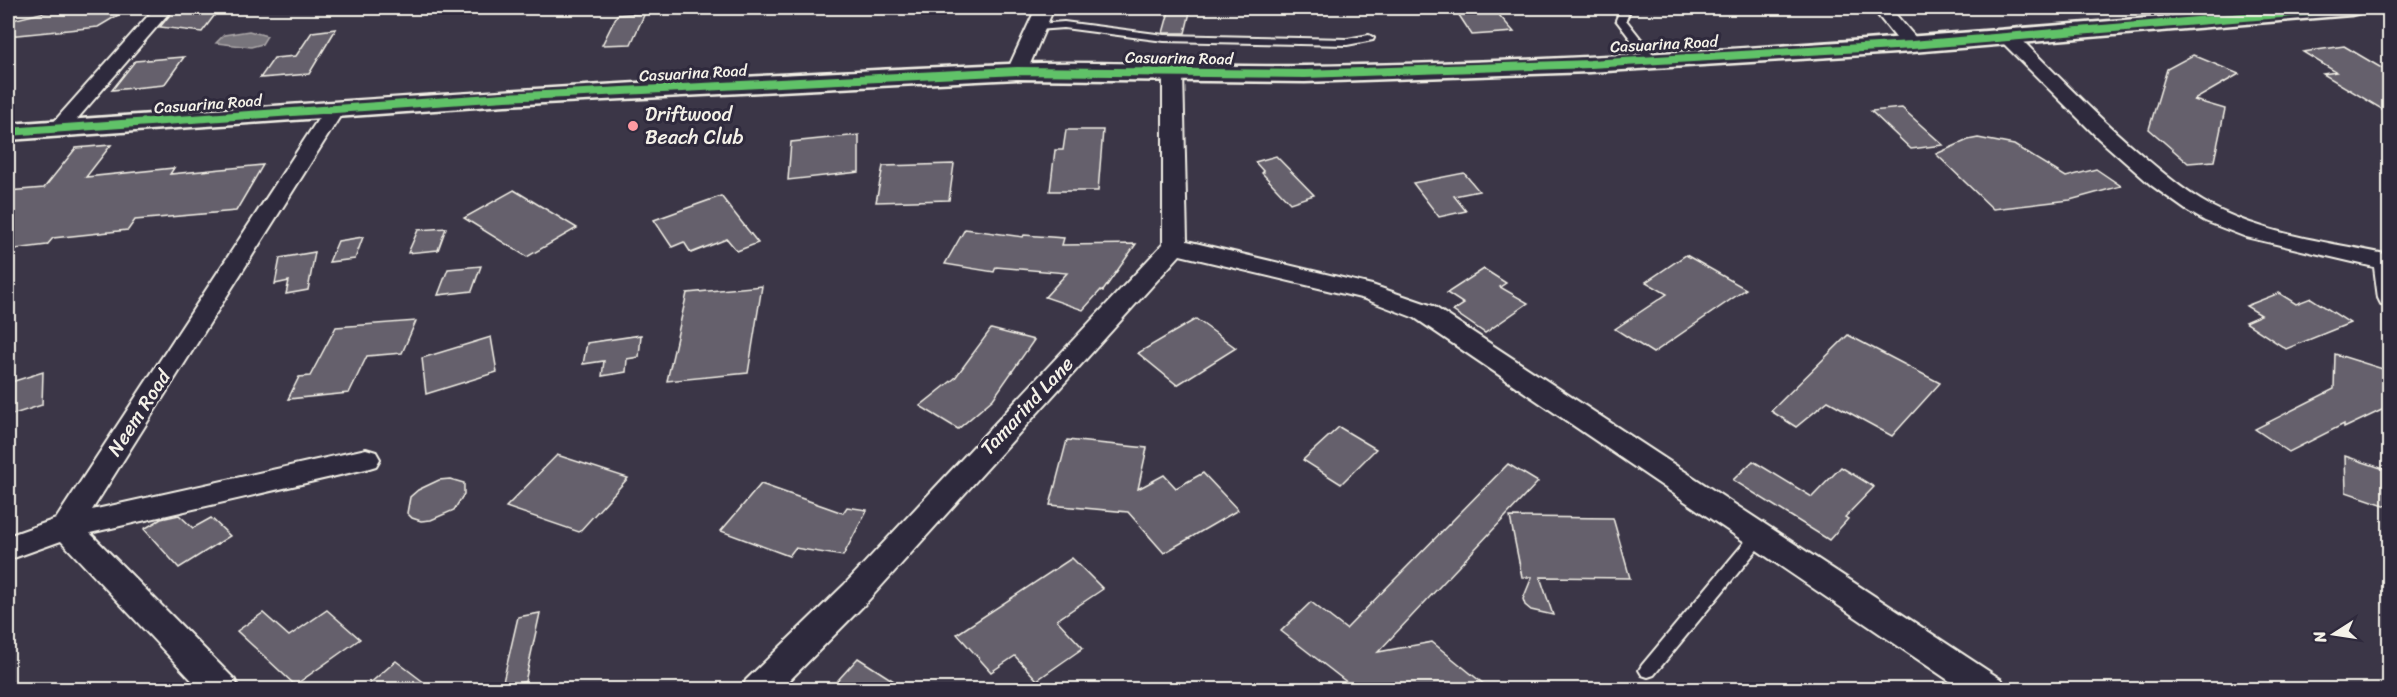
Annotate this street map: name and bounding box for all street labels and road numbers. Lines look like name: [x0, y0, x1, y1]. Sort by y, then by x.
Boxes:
street label: Casuarina Road: [1609, 27, 1720, 61]
street label: Casuarina Road: [1125, 43, 1235, 73]
street label: Casuarina Road: [638, 56, 749, 90]
street label: Casuarina Road: [153, 86, 264, 122]
street label: Tamarind Lane: [971, 348, 1083, 464]
street label: Neem Road: [98, 361, 181, 463]

